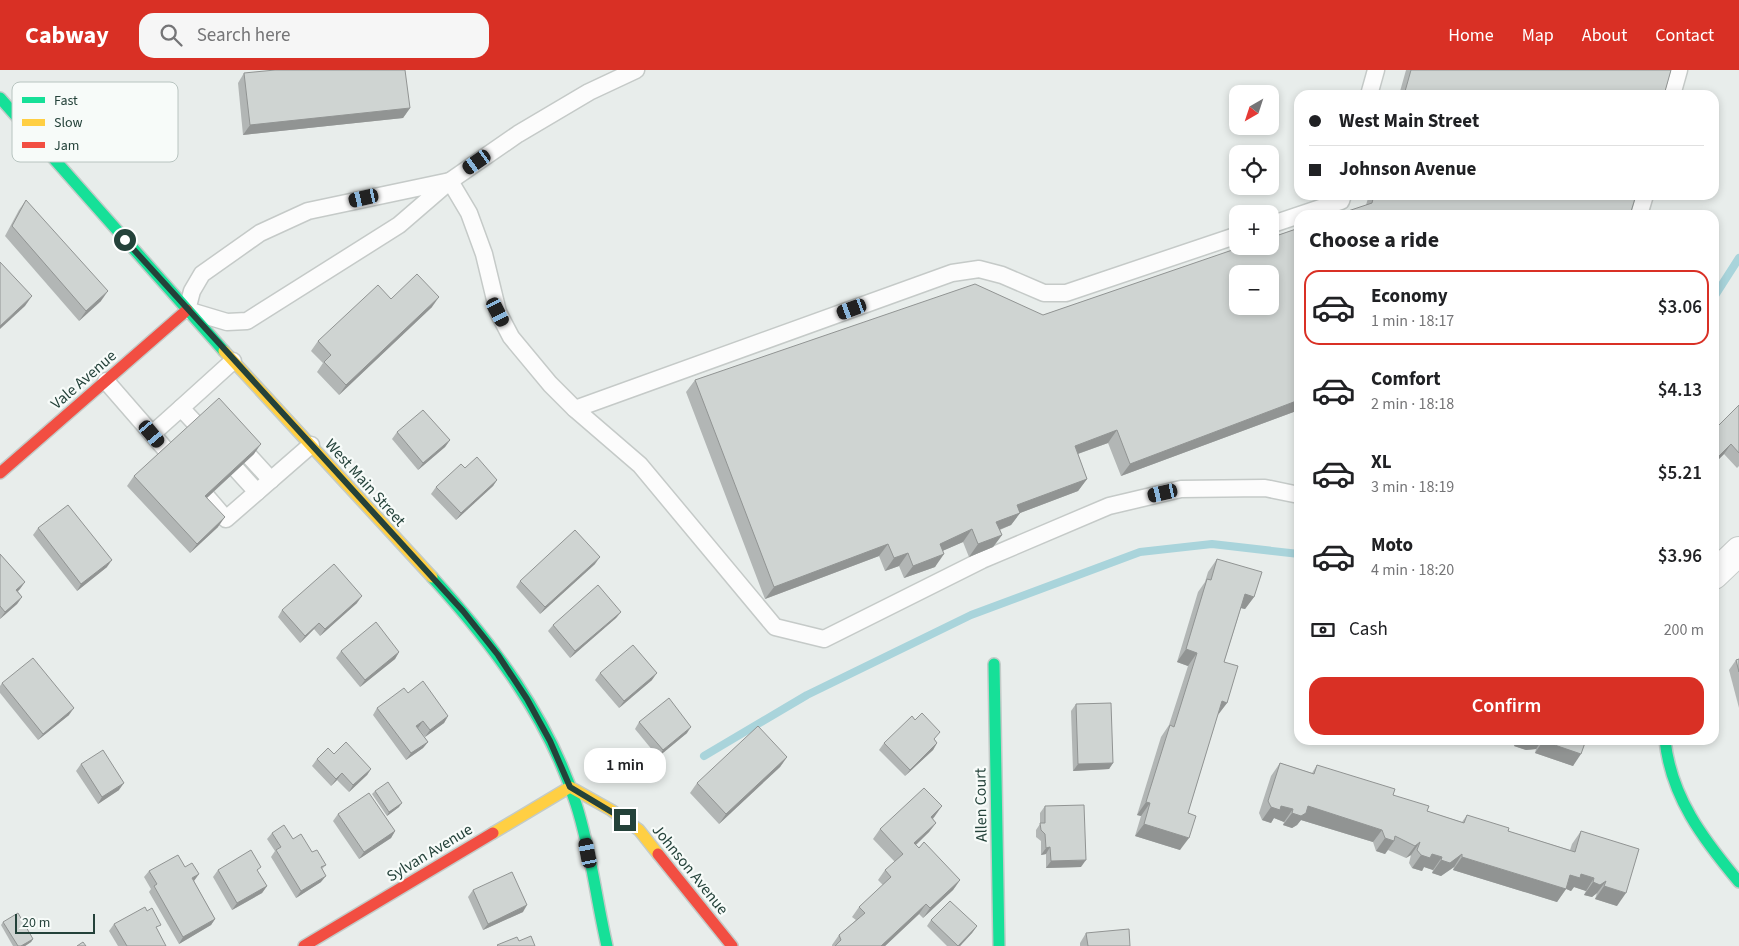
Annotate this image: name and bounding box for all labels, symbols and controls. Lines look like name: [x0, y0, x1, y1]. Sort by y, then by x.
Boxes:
search box: [139, 13, 489, 58]
text: Cabway: [25, 18, 109, 53]
icon: search: [157, 21, 185, 49]
text: Search here: [197, 22, 290, 49]
text: Home: [1448, 23, 1494, 48]
text: Map: [1522, 23, 1554, 48]
text: About: [1582, 23, 1627, 48]
text: Contact: [1655, 23, 1714, 48]
legend: [12, 82, 178, 162]
north arrow: [1229, 85, 1279, 135]
map controls: [1229, 85, 1279, 315]
text: Fast: [54, 91, 78, 111]
text: West Main Street: [1339, 108, 1479, 135]
text: Slow: [54, 113, 83, 133]
text: Jam: [54, 136, 79, 156]
button: locate: [1229, 145, 1279, 195]
car: [460, 147, 493, 177]
text: Johnson Avenue: [1339, 156, 1476, 183]
car: [347, 187, 380, 209]
button: +: [1229, 205, 1279, 255]
text: Choose a ride: [1309, 224, 1439, 256]
route start: [114, 229, 136, 251]
button: −: [1229, 265, 1279, 315]
text: Economy: [1371, 283, 1448, 310]
icon: car: [1311, 285, 1356, 330]
text: $3.06: [1658, 294, 1702, 321]
car: [484, 295, 511, 329]
car: [835, 297, 868, 321]
text: 1 min · 18:17: [1371, 310, 1454, 332]
street label: Vale Avenue: [46, 345, 121, 414]
text: Comfort: [1371, 366, 1441, 393]
icon: car: [1311, 368, 1356, 413]
text: $4.13: [1658, 377, 1702, 404]
text: 2 min · 18:18: [1371, 393, 1454, 415]
car: [136, 418, 167, 450]
street label: West Main Street: [320, 434, 411, 532]
text: XL: [1371, 449, 1392, 476]
icon: car: [1311, 451, 1356, 496]
text: $5.21: [1658, 460, 1702, 487]
text: 3 min · 18:19: [1371, 476, 1454, 498]
car: [1146, 482, 1179, 504]
text: Moto: [1371, 532, 1413, 559]
icon: car: [1311, 534, 1356, 579]
text: $3.96: [1658, 543, 1702, 570]
text: 4 min · 18:20: [1371, 559, 1454, 581]
icon: cash: [1309, 616, 1337, 644]
text: Cash: [1349, 616, 1388, 643]
text: 200 m: [1664, 619, 1704, 641]
button: Confirm: [1309, 677, 1704, 735]
callout: 1 min: [584, 748, 666, 782]
text: 1 min: [606, 754, 644, 776]
street label: Allen Court: [969, 767, 993, 842]
route end: [614, 809, 636, 831]
street label: Sylvan Avenue: [382, 819, 477, 887]
street label: Johnson Avenue: [647, 820, 734, 920]
car: [577, 837, 598, 869]
scale bar: [15, 911, 95, 934]
text: 20 m: [22, 913, 50, 933]

